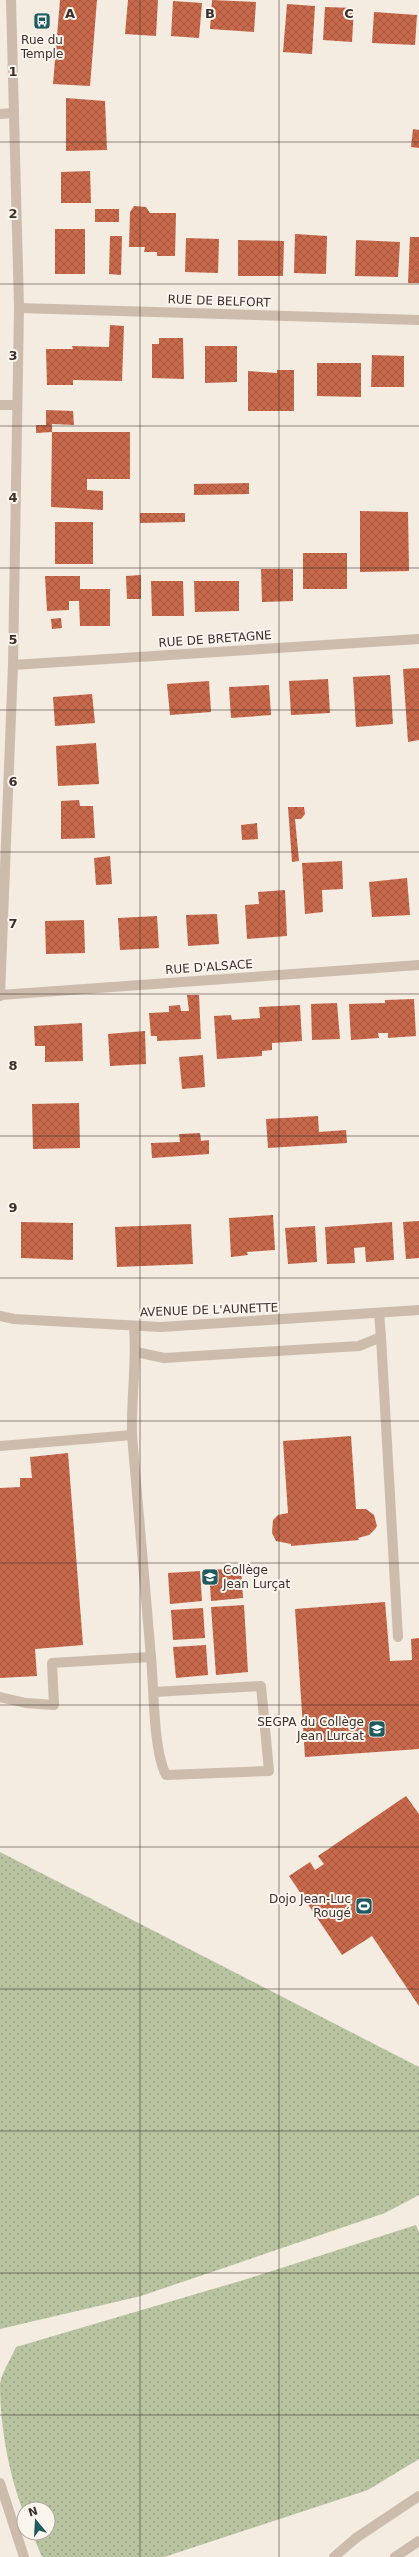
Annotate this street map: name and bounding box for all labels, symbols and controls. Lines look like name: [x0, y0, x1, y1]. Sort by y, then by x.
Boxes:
text: A: [65, 6, 75, 21]
text: B: [205, 6, 215, 21]
text: C: [344, 6, 354, 21]
bus stop icon: Rue du Temple: [32, 11, 52, 31]
place label: Rue du Temple: [20, 33, 63, 61]
text: 1: [8, 64, 18, 79]
text: 2: [8, 206, 18, 221]
street label: RUE DE BELFORT: [167, 292, 271, 310]
text: 3: [8, 348, 18, 363]
text: 4: [8, 490, 18, 505]
street label: RUE DE BRETAGNE: [158, 628, 272, 650]
text: 5: [8, 632, 18, 647]
text: 6: [8, 774, 18, 789]
text: 7: [8, 916, 18, 931]
street label: RUE D'ALSACE: [165, 957, 253, 977]
text: 8: [8, 1058, 18, 1073]
text: 9: [8, 1200, 18, 1215]
street label: AVENUE DE L'AUNETTE: [140, 1301, 278, 1319]
place label: Collège Jean Lurçat: [222, 1563, 290, 1591]
school or university icon: Collège Jean Lurçat: [200, 1567, 220, 1587]
place label: SEGPA du Collège Jean Lurcat: [257, 1715, 364, 1743]
school or university icon: SEGPA du Collège Jean Lurcat: [367, 1719, 387, 1739]
place label: Dojo Jean-Luc Rougé: [269, 1892, 351, 1920]
sports icon: Dojo Jean-Luc Rougé: [354, 1896, 374, 1916]
north arrow: [16, 2501, 56, 2541]
text: N: [27, 2504, 39, 2520]

